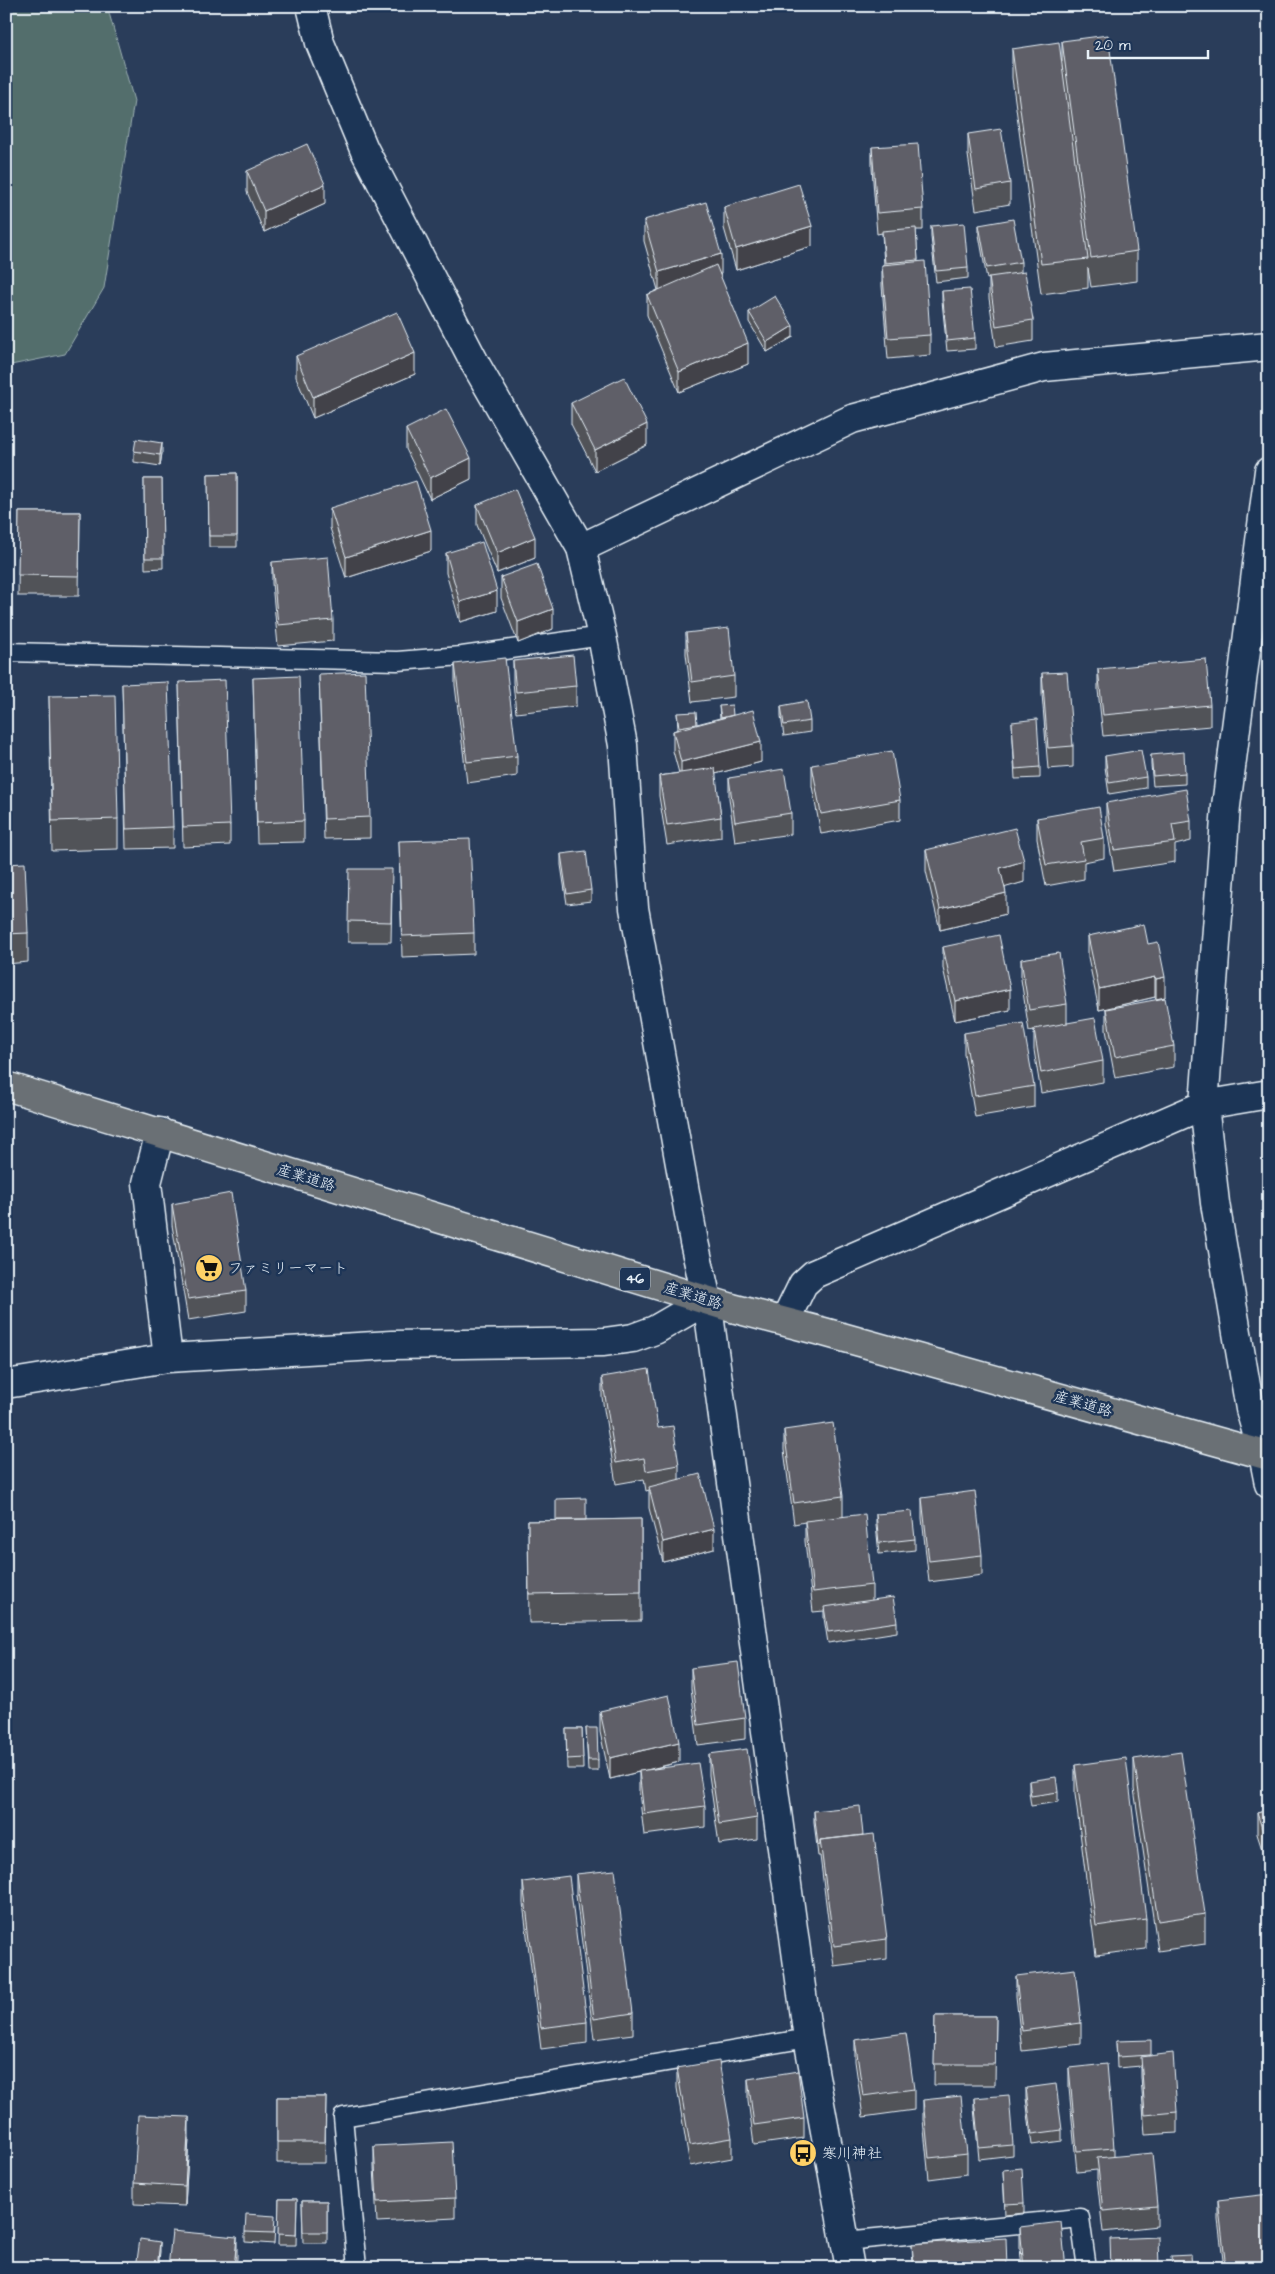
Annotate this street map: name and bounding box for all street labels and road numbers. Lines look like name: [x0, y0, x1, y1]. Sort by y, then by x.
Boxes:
street label: 産業道路: [274, 1159, 338, 1197]
road number: 46: [620, 1268, 650, 1290]
street label: 産業道路: [661, 1277, 725, 1315]
street label: 産業道路: [1051, 1386, 1115, 1422]

